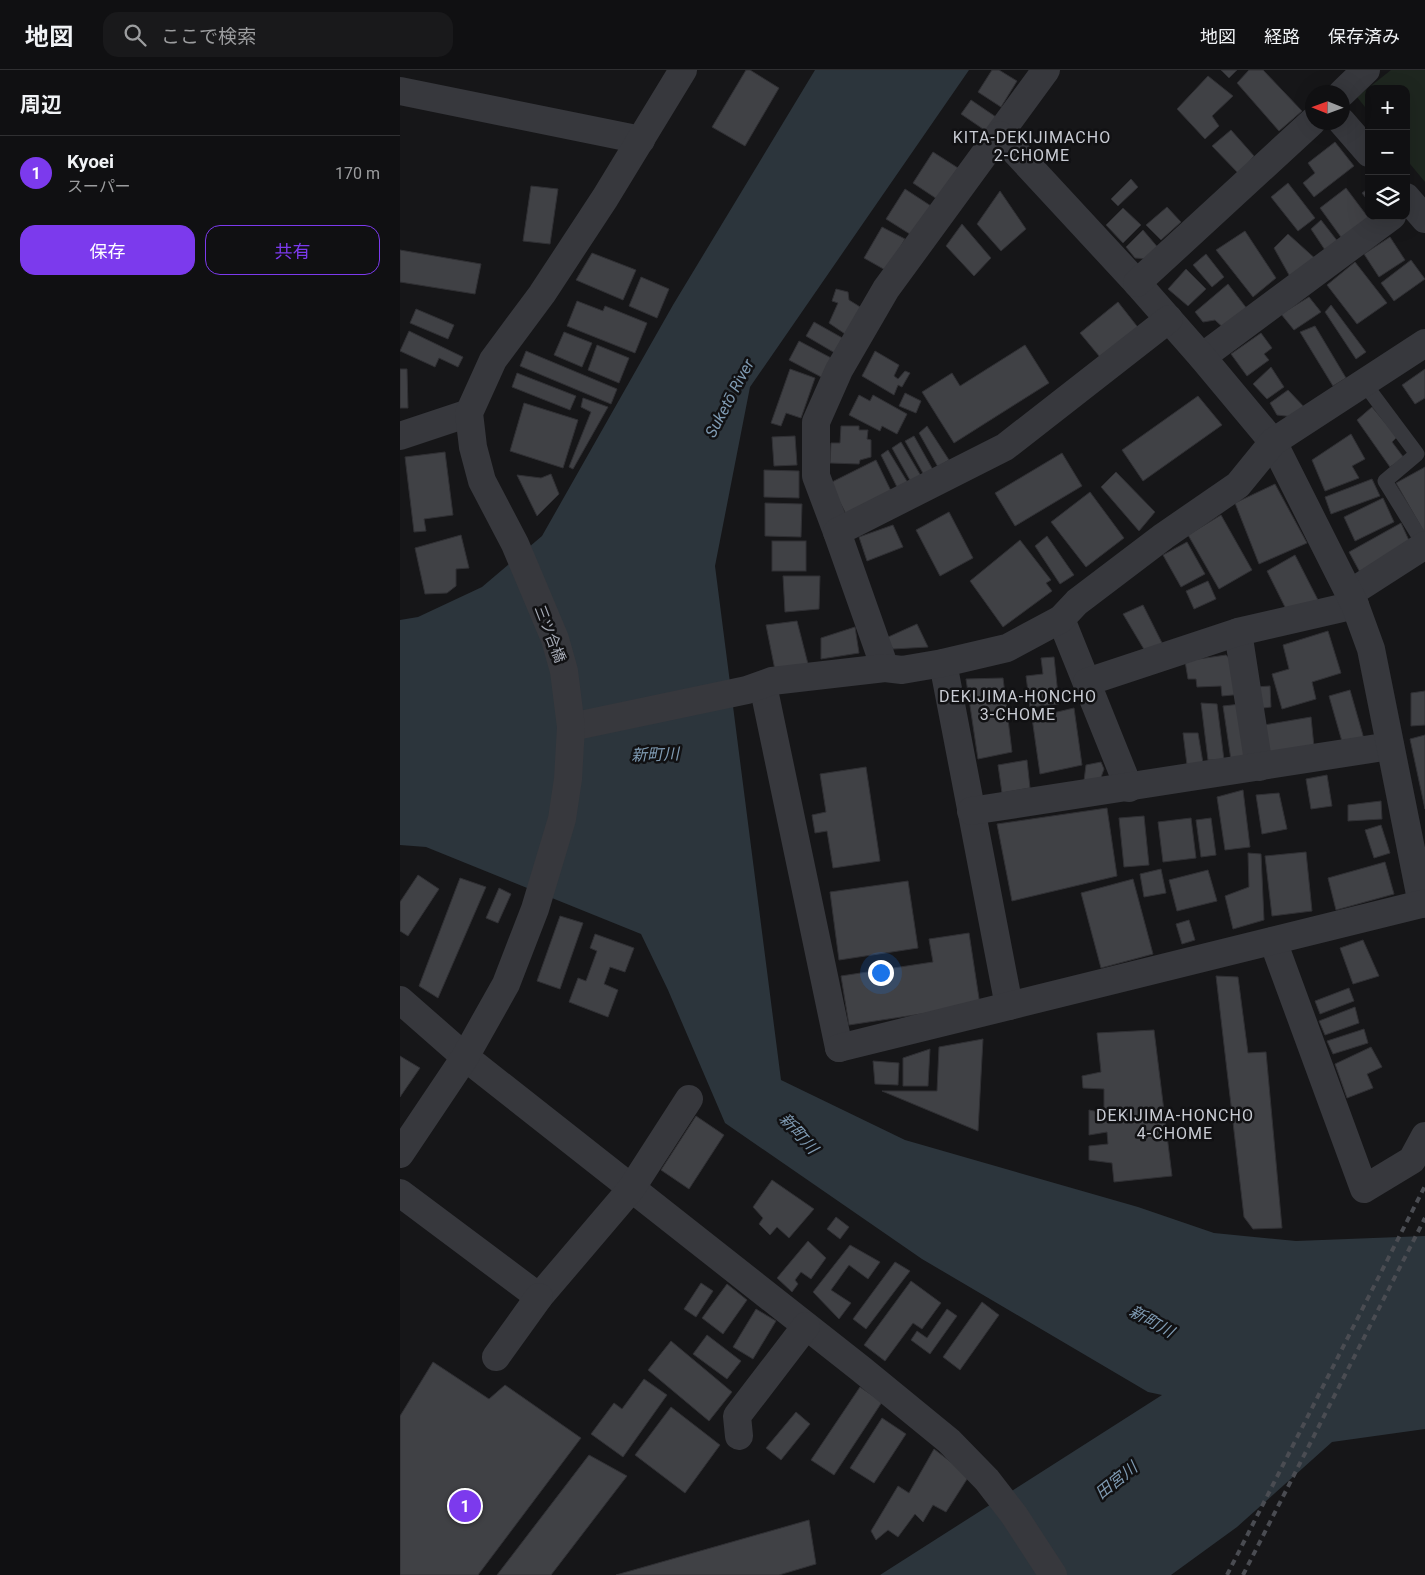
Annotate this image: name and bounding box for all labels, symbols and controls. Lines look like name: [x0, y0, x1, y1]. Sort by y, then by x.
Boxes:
search box: [103, 12, 453, 57]
icon: search: [121, 21, 149, 49]
text: 地図: [25, 23, 73, 51]
text: ここで検索: [161, 25, 256, 48]
text: 地図: [1200, 26, 1236, 47]
text: 経路: [1264, 26, 1300, 47]
text: 保存済み: [1328, 26, 1400, 47]
north arrow: [1305, 85, 1350, 130]
map controls: [1365, 85, 1410, 220]
button: +: [1365, 85, 1410, 130]
text: 周辺: [20, 93, 62, 117]
district label: KITA-DEKIJIMACHO 2-CHOME: [953, 128, 1111, 165]
button: −: [1365, 130, 1410, 175]
text: Kyoei: [67, 150, 114, 173]
text: 1: [31, 164, 41, 183]
text: 170 m: [335, 164, 380, 183]
button: layers: [1365, 175, 1410, 220]
text: スーパー: [67, 177, 131, 196]
button: 保存: [20, 225, 195, 275]
button: 共有: [205, 225, 380, 275]
water label: Suketō River: [701, 355, 758, 441]
street label: 三ツ合橋: [531, 603, 569, 665]
district label: DEKIJIMA-HONCHO 3-CHOME: [939, 687, 1097, 724]
water label: 新町川: [631, 744, 681, 765]
your location: [868, 960, 894, 986]
district label: DEKIJIMA-HONCHO 4-CHOME: [1096, 1106, 1254, 1143]
water label: 新町川: [776, 1109, 823, 1159]
water label: 新町川: [1126, 1301, 1179, 1342]
water label: 田宮川: [1092, 1457, 1142, 1503]
pin: 1: [449, 1487, 481, 1525]

